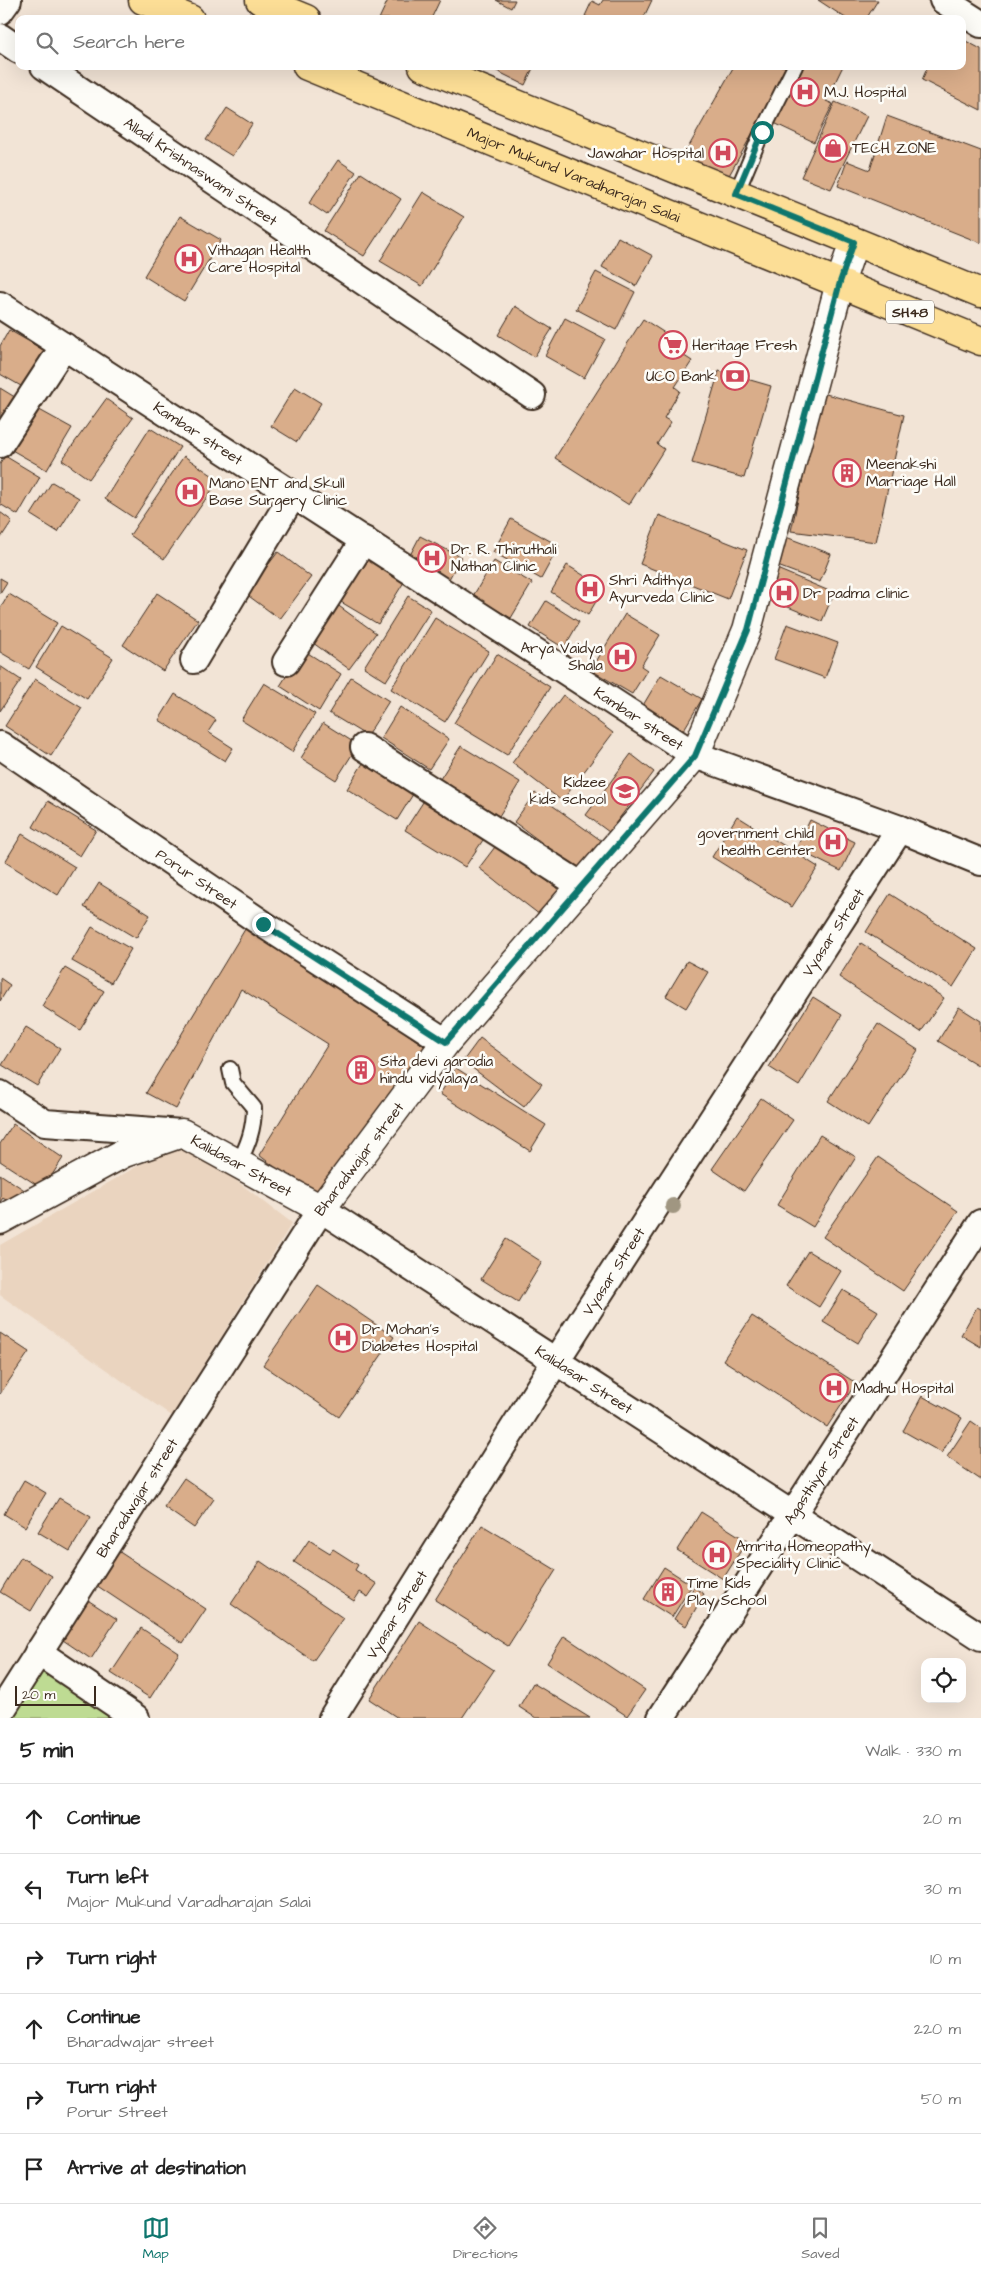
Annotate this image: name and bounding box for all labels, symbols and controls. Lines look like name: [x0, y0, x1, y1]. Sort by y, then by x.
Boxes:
search box: [15, 15, 966, 70]
icon: search: [33, 29, 61, 57]
text: Search here: [73, 29, 185, 56]
hospital icon: M.J. Hospital: [790, 77, 820, 107]
place label: M.J. Hospital: [824, 82, 906, 103]
street label: Alladi Krishnaswami Street: [119, 113, 281, 231]
route start: [751, 121, 774, 144]
street label: Major Mukund Varadharajan Salai: [464, 122, 684, 228]
shop icon: TECH ZONE: [818, 133, 848, 163]
hospital icon: Jawahar Hospital: [708, 138, 738, 168]
place label: TECH ZONE: [852, 138, 936, 159]
place label: Jawahar Hospital: [588, 143, 704, 164]
place label: Vithagan Health Care Hospital: [208, 240, 311, 278]
hospital icon: Vithagan Health Care Hospital: [174, 244, 204, 274]
road number: SH48: [886, 300, 934, 324]
supermarket icon: Heritage Fresh: [658, 330, 688, 360]
place label: Heritage Fresh: [692, 335, 798, 357]
bank icon: UCO Bank: [720, 361, 750, 391]
place label: UCO Bank: [646, 366, 716, 387]
street label: Kambar street: [149, 397, 247, 470]
place label: Meenakshi Marriage Hall: [866, 454, 956, 493]
building icon: Meenakshi Marriage Hall: [832, 458, 862, 488]
place label: Mano ENT and Skull Base Surgery Clinic: [209, 473, 348, 512]
hospital icon: Mano ENT and Skull Base Surgery Clinic: [175, 477, 205, 507]
place label: Dr. R. Thiruthali Nathan Clinic: [451, 539, 557, 577]
hospital icon: Dr. R. Thiruthali Nathan Clinic: [417, 543, 447, 573]
place label: Shri Adithya Ayurveda Clinic: [609, 570, 715, 609]
hospital icon: Shri Adithya Ayurveda Clinic: [575, 574, 605, 604]
hospital icon: Dr padma clinic: [769, 578, 799, 608]
place label: Dr padma clinic: [803, 583, 910, 604]
place label: Arya Vaidya Shala: [520, 638, 603, 676]
hospital icon: Arya Vaidya Shala: [607, 642, 637, 672]
street label: Kambar street: [590, 682, 687, 756]
place label: Kidzee kids school: [530, 772, 606, 810]
school or university icon: Kidzee kids school: [610, 776, 640, 806]
place label: government child health center: [698, 823, 814, 861]
hospital icon: government child health center: [818, 827, 848, 857]
street label: Porur Street: [151, 844, 241, 915]
street label: Vyasar Street: [797, 884, 870, 981]
route end: [252, 913, 275, 936]
place label: Sita devi garodia hindu vidyalaya: [380, 1051, 494, 1090]
building icon: Sita devi garodia hindu vidyalaya: [346, 1055, 376, 1085]
street label: Bharadwajar street: [310, 1098, 409, 1221]
street label: Kalidasar Street: [187, 1130, 296, 1202]
street label: Vyasar Street: [578, 1224, 650, 1320]
place label: Dr Mohan's Diabetes Hospital: [362, 1319, 478, 1357]
hospital icon: Dr Mohan's Diabetes Hospital: [328, 1323, 358, 1353]
street label: Kalidasar Street: [531, 1341, 637, 1419]
hospital icon: Madhu Hospital: [819, 1373, 849, 1403]
place label: Madhu Hospital: [853, 1378, 954, 1399]
street label: Agasthiyar Street: [779, 1412, 864, 1529]
street label: Bharadwajar street: [91, 1434, 183, 1562]
place label: Amrita Homeopathy Speciality Clinic: [736, 1536, 871, 1575]
hospital icon: Amrita Homeopathy Speciality Clinic: [702, 1540, 732, 1570]
street label: Vyasar Street: [361, 1566, 433, 1663]
place label: Time Kids Play School: [687, 1573, 767, 1612]
building icon: Time Kids Play School: [653, 1577, 683, 1607]
map controls: [921, 1658, 966, 1703]
button: locate: [921, 1658, 966, 1703]
scale bar: [15, 1683, 96, 1706]
text: 20 m: [22, 1685, 55, 1705]
text: 5 min: [20, 1736, 73, 1765]
text: Walk · 330 m: [865, 1740, 961, 1762]
icon: ahead: [20, 1805, 48, 1833]
text: Continue: [67, 1805, 141, 1832]
text: 20 m: [923, 1808, 961, 1830]
text: Turn left: [67, 1864, 148, 1891]
icon: left: [20, 1875, 48, 1903]
text: 30 m: [924, 1878, 961, 1900]
text: Major Mukund Varadharajan Salai: [67, 1891, 311, 1913]
icon: right: [20, 1945, 48, 1973]
text: Turn right: [67, 1945, 156, 1972]
text: 10 m: [930, 1948, 961, 1970]
text: Continue: [67, 2004, 141, 2031]
icon: ahead: [20, 2015, 48, 2043]
text: 220 m: [914, 2018, 961, 2040]
text: Bharadwajar street: [67, 2031, 214, 2053]
text: Turn right: [67, 2074, 156, 2101]
icon: right: [20, 2085, 48, 2113]
text: 50 m: [921, 2088, 961, 2110]
text: Porur Street: [67, 2101, 168, 2123]
icon: arrive: [20, 2155, 48, 2183]
text: Arrive at destination: [67, 2155, 246, 2182]
tab: Map: [142, 2214, 170, 2264]
tab: Directions: [453, 2214, 518, 2264]
tab: Saved: [801, 2214, 839, 2264]

